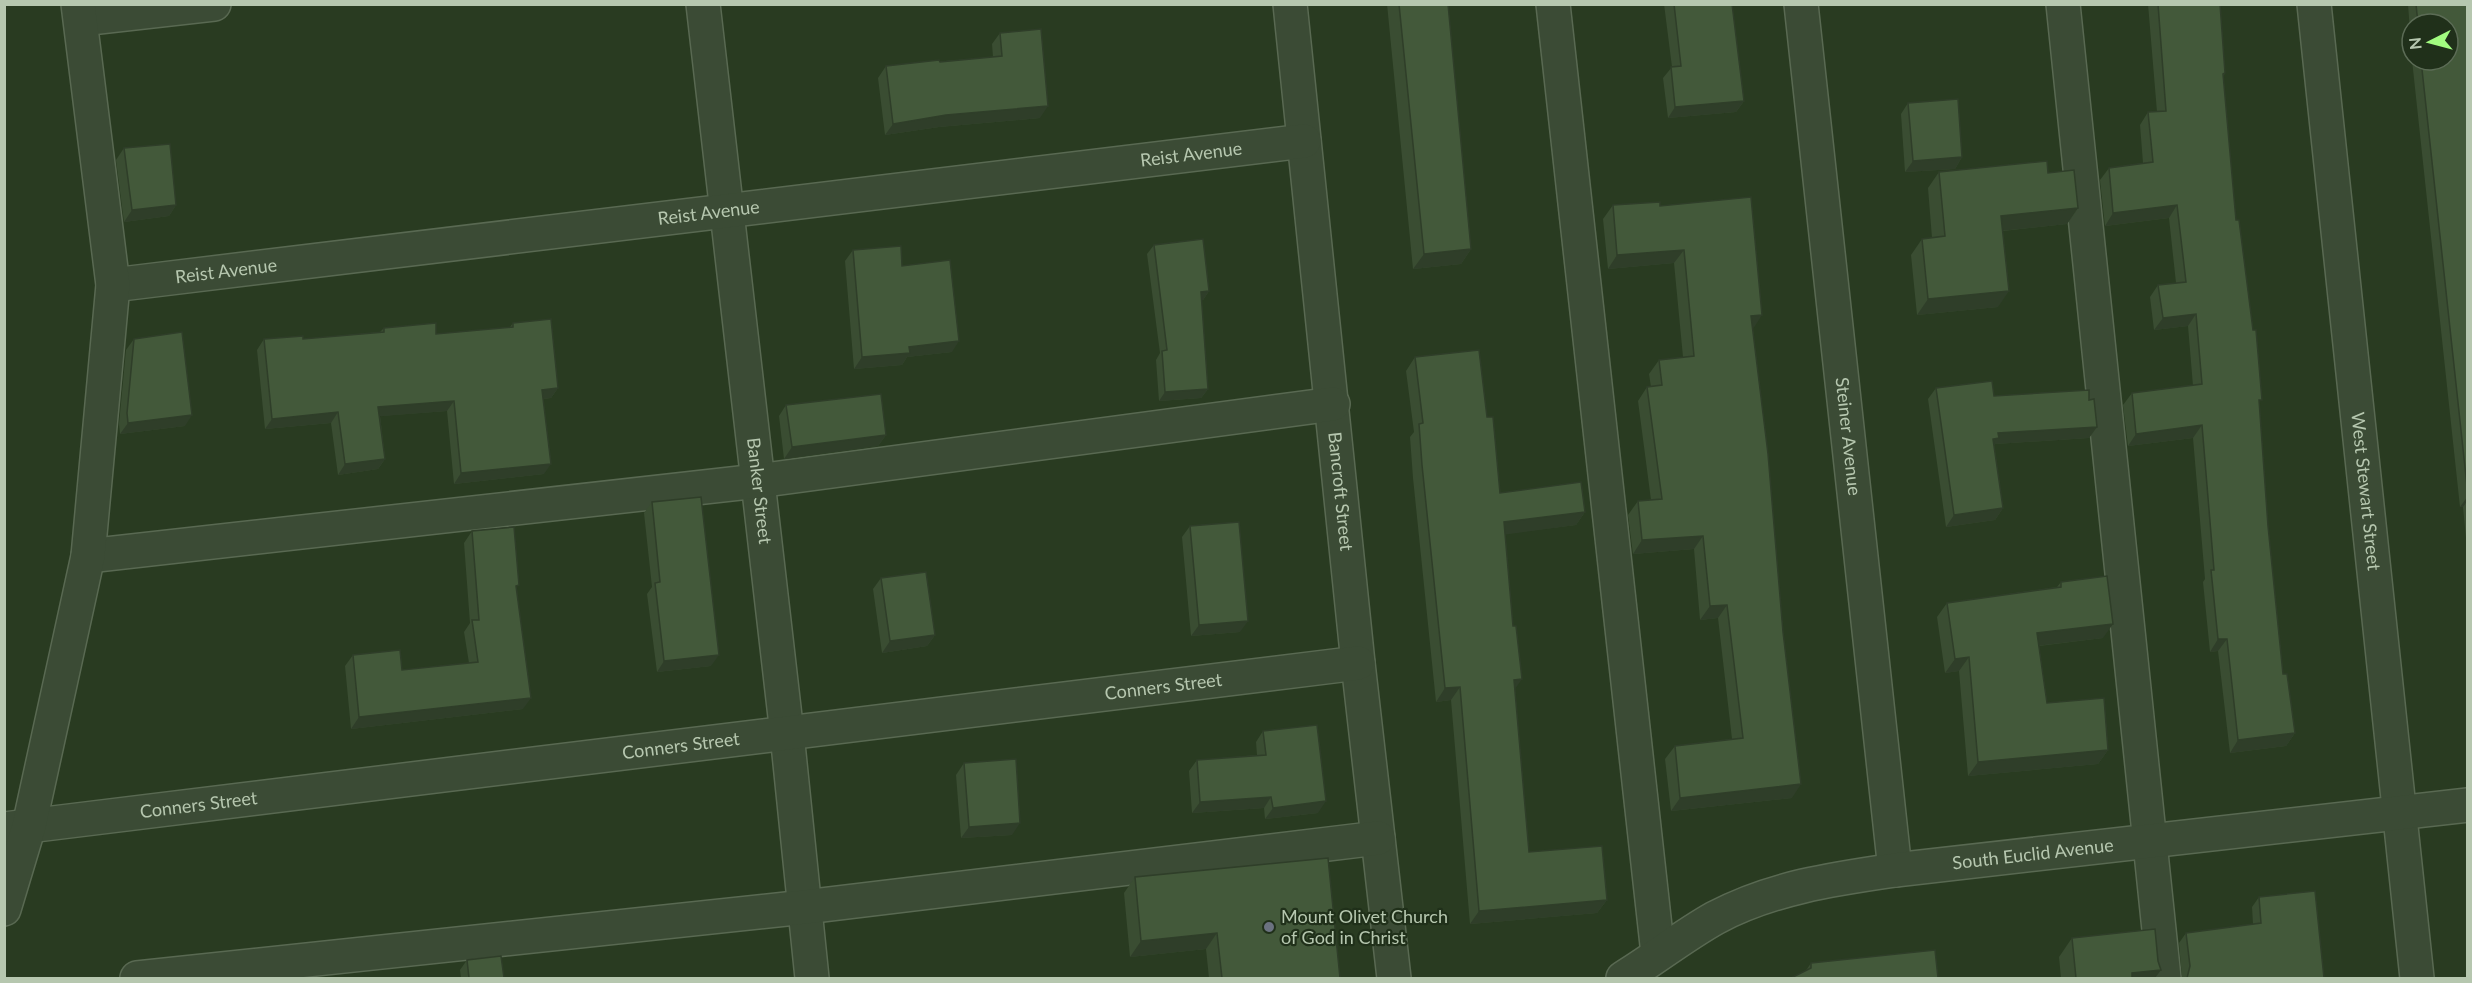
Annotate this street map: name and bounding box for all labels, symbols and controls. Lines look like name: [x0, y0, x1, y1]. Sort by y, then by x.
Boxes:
north arrow: [2400, 12, 2460, 72]
text: N: [2404, 36, 2425, 51]
street label: Reist Avenue: [1139, 137, 1243, 171]
street label: Reist Avenue: [656, 195, 761, 229]
street label: Reist Avenue: [174, 253, 278, 287]
street label: Steiner Avenue: [1832, 376, 1866, 497]
street label: West Stewart Street: [2347, 411, 2386, 572]
street label: Bancroft Street: [1324, 431, 1358, 553]
street label: Banker Street: [743, 436, 777, 546]
street label: Conners Street: [1103, 668, 1224, 704]
street label: Conners Street: [621, 727, 741, 763]
street label: Conners Street: [139, 786, 259, 822]
street label: South Euclid Avenue: [1951, 833, 2115, 873]
place label: Mount Olivet Church of God in Christ: [1281, 905, 1448, 948]
marker: Mount Olivet Church of God in Christ: [1262, 920, 1276, 934]

